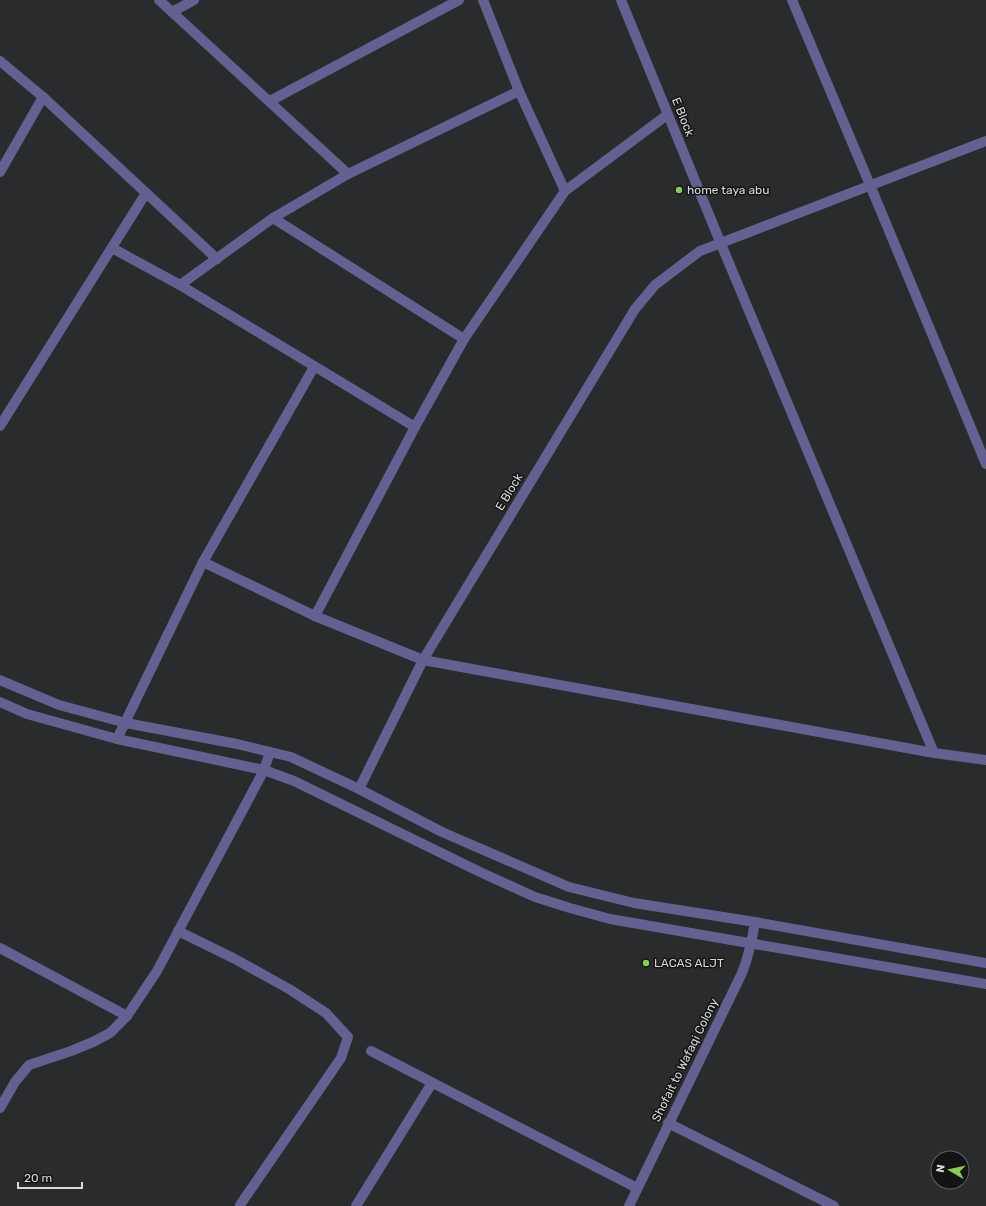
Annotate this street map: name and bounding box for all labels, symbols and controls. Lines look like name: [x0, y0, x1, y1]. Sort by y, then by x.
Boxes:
street label: E Block: [669, 95, 697, 139]
place label: home taya abu: [687, 183, 769, 197]
marker: home taya abu: [674, 185, 684, 195]
street label: E Block: [492, 470, 526, 513]
place label: LACAS ALJT: [654, 956, 724, 970]
marker: LACAS ALJT: [641, 958, 651, 968]
street label: Shofait to Wafaqi Colony: [649, 996, 721, 1124]
north arrow: [930, 1150, 970, 1190]
scale bar: [18, 1164, 82, 1190]
text: N: [934, 1164, 948, 1173]
text: 20 m: [24, 1171, 52, 1185]

